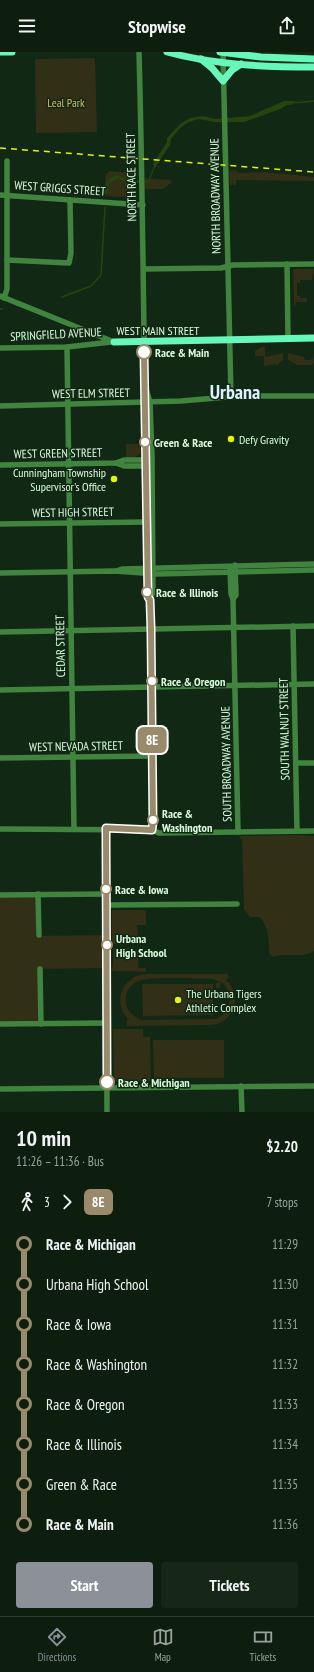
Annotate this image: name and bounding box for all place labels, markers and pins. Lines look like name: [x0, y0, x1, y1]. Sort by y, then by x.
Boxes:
marker: Race & Main: [136, 344, 152, 360]
place label: Race & Main: [155, 345, 209, 360]
place label: Defy Gravity: [239, 432, 290, 447]
marker: Defy Gravity: [226, 434, 236, 444]
place label: Green & Race: [154, 435, 212, 450]
marker: Green & Race: [139, 436, 151, 448]
place label: Cunningham Township Supervisor's Office: [13, 465, 106, 494]
marker: Cunningham Township Supervisor's Office: [109, 474, 119, 484]
place label: Race & Illinois: [156, 585, 218, 600]
marker: Race & Illinois: [141, 586, 153, 598]
place label: Race & Oregon: [161, 674, 225, 689]
marker: Race & Oregon: [146, 675, 158, 687]
place label: Race & Washington: [161, 806, 212, 835]
marker: Race & Washington: [147, 814, 159, 826]
place label: Race & Iowa: [115, 882, 168, 897]
marker: Race & Iowa: [100, 883, 112, 895]
place label: Urbana High School: [116, 931, 167, 960]
marker: Urbana High School: [101, 939, 113, 951]
place label: The Urbana Tigers Athletic Complex: [186, 986, 261, 1015]
marker: The Urbana Tigers Athletic Complex: [173, 995, 183, 1005]
marker: Race & Michigan: [99, 1074, 115, 1090]
place label: Race & Michigan: [118, 1075, 190, 1090]

